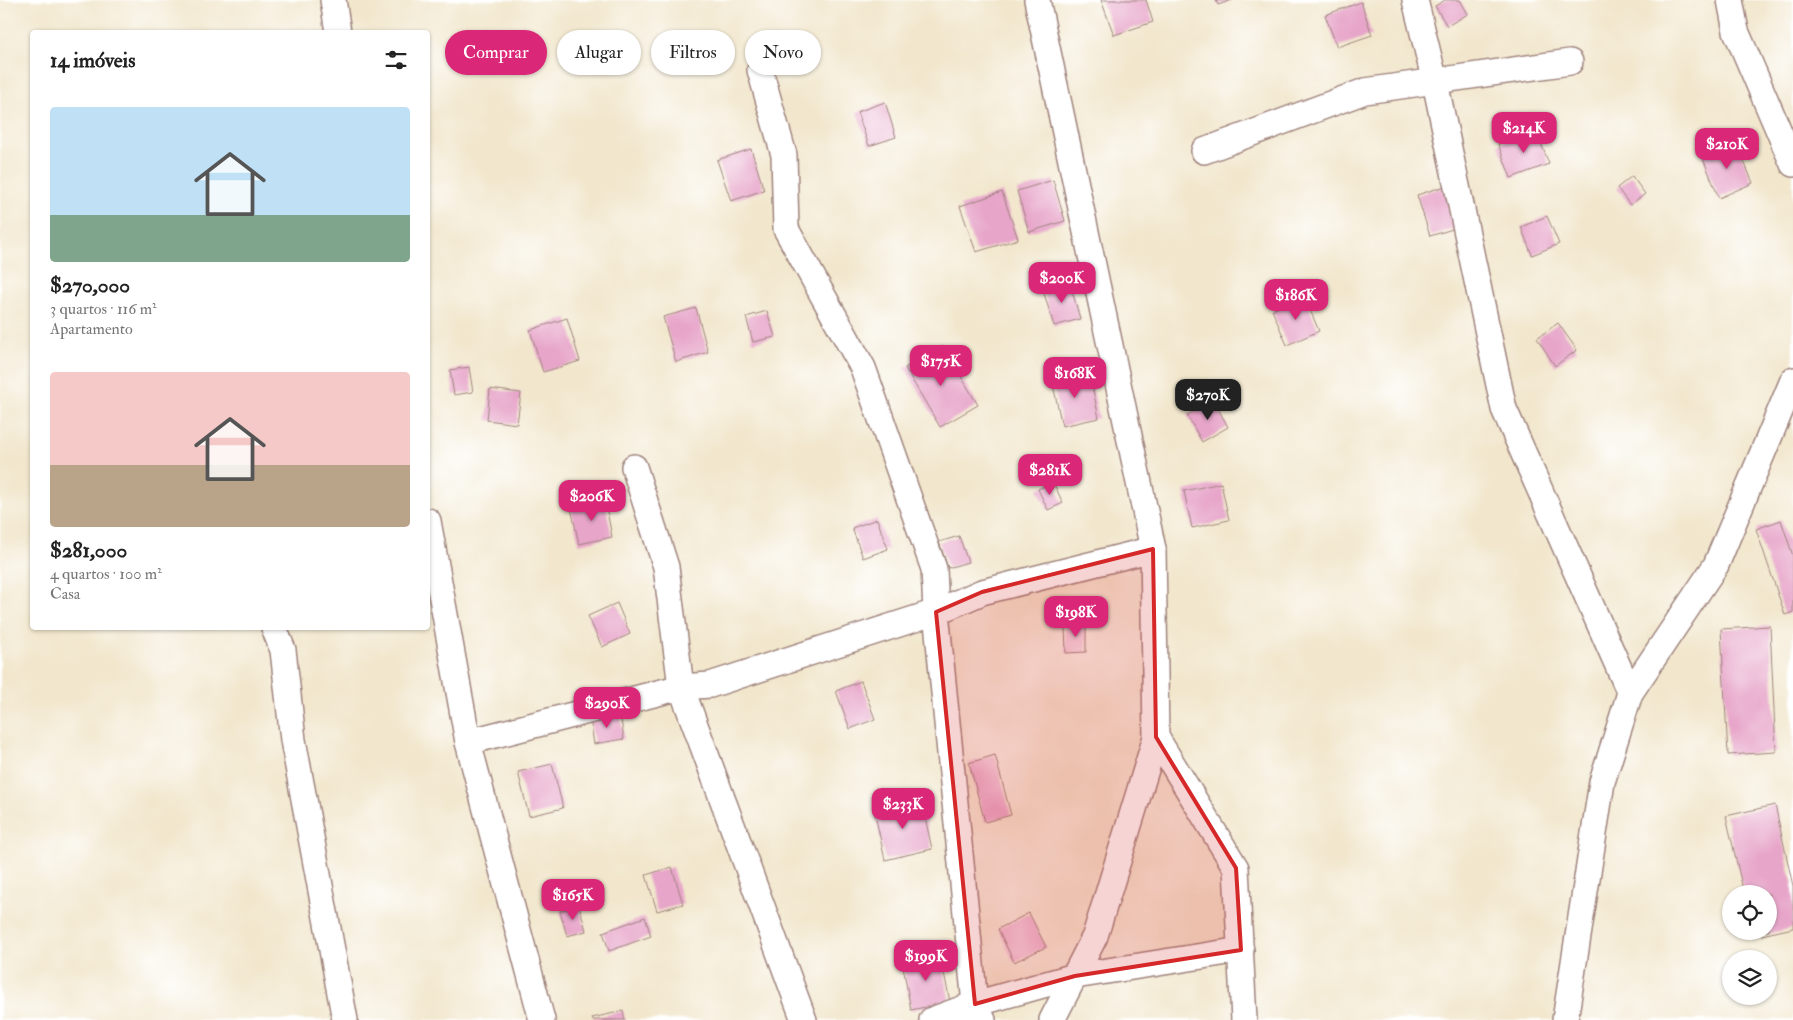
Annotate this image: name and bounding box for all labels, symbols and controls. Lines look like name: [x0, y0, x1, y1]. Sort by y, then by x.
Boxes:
chip: Comprar: [445, 30, 547, 75]
chip: Alugar: [557, 30, 641, 75]
chip: Filtros: [651, 30, 735, 75]
chip: Novo: [745, 30, 821, 75]
icon: filters: [382, 46, 410, 74]
text: 14 imóveis: [50, 47, 135, 74]
pin: $214K: [1489, 112, 1559, 154]
text: $214K: [1503, 118, 1545, 138]
pin: $210K: [1692, 128, 1762, 170]
text: $210K: [1706, 134, 1748, 154]
icon: home: [185, 139, 275, 229]
pin: $200K: [1027, 262, 1097, 304]
text: $200K: [1040, 268, 1084, 288]
text: $270,000: [50, 272, 130, 299]
pin: $186K: [1261, 278, 1331, 321]
text: $186K: [1275, 285, 1317, 305]
text: 3 quartos · 116 m²: [50, 299, 157, 319]
text: Apartamento: [50, 319, 133, 339]
pin: $175K: [906, 344, 976, 387]
text: $175K: [921, 351, 961, 371]
pin: $168K: [1040, 356, 1110, 399]
text: $168K: [1054, 363, 1096, 383]
pin: $270K: [1173, 378, 1243, 421]
text: $270K: [1186, 385, 1230, 405]
icon: home: [185, 404, 275, 494]
pin: $281K: [1015, 454, 1085, 496]
text: $281K: [1029, 460, 1071, 480]
pin: $206K: [557, 480, 627, 522]
text: $206K: [570, 486, 614, 506]
text: $281,000: [50, 537, 127, 564]
text: 4 quartos · 100 m²: [50, 564, 162, 584]
text: Casa: [50, 584, 80, 604]
pin: $198K: [1041, 596, 1111, 638]
text: $198K: [1055, 602, 1097, 622]
pin: $290K: [572, 686, 642, 729]
text: $290K: [585, 693, 629, 713]
pin: $233K: [868, 788, 938, 830]
text: $233K: [883, 794, 923, 814]
pin: $165K: [538, 878, 608, 921]
text: $165K: [553, 885, 593, 905]
map controls: [1722, 885, 1777, 1005]
button: locate: [1722, 885, 1777, 940]
pin: $199K: [891, 940, 961, 982]
text: $199K: [905, 946, 947, 966]
button: layers: [1722, 950, 1777, 1005]

